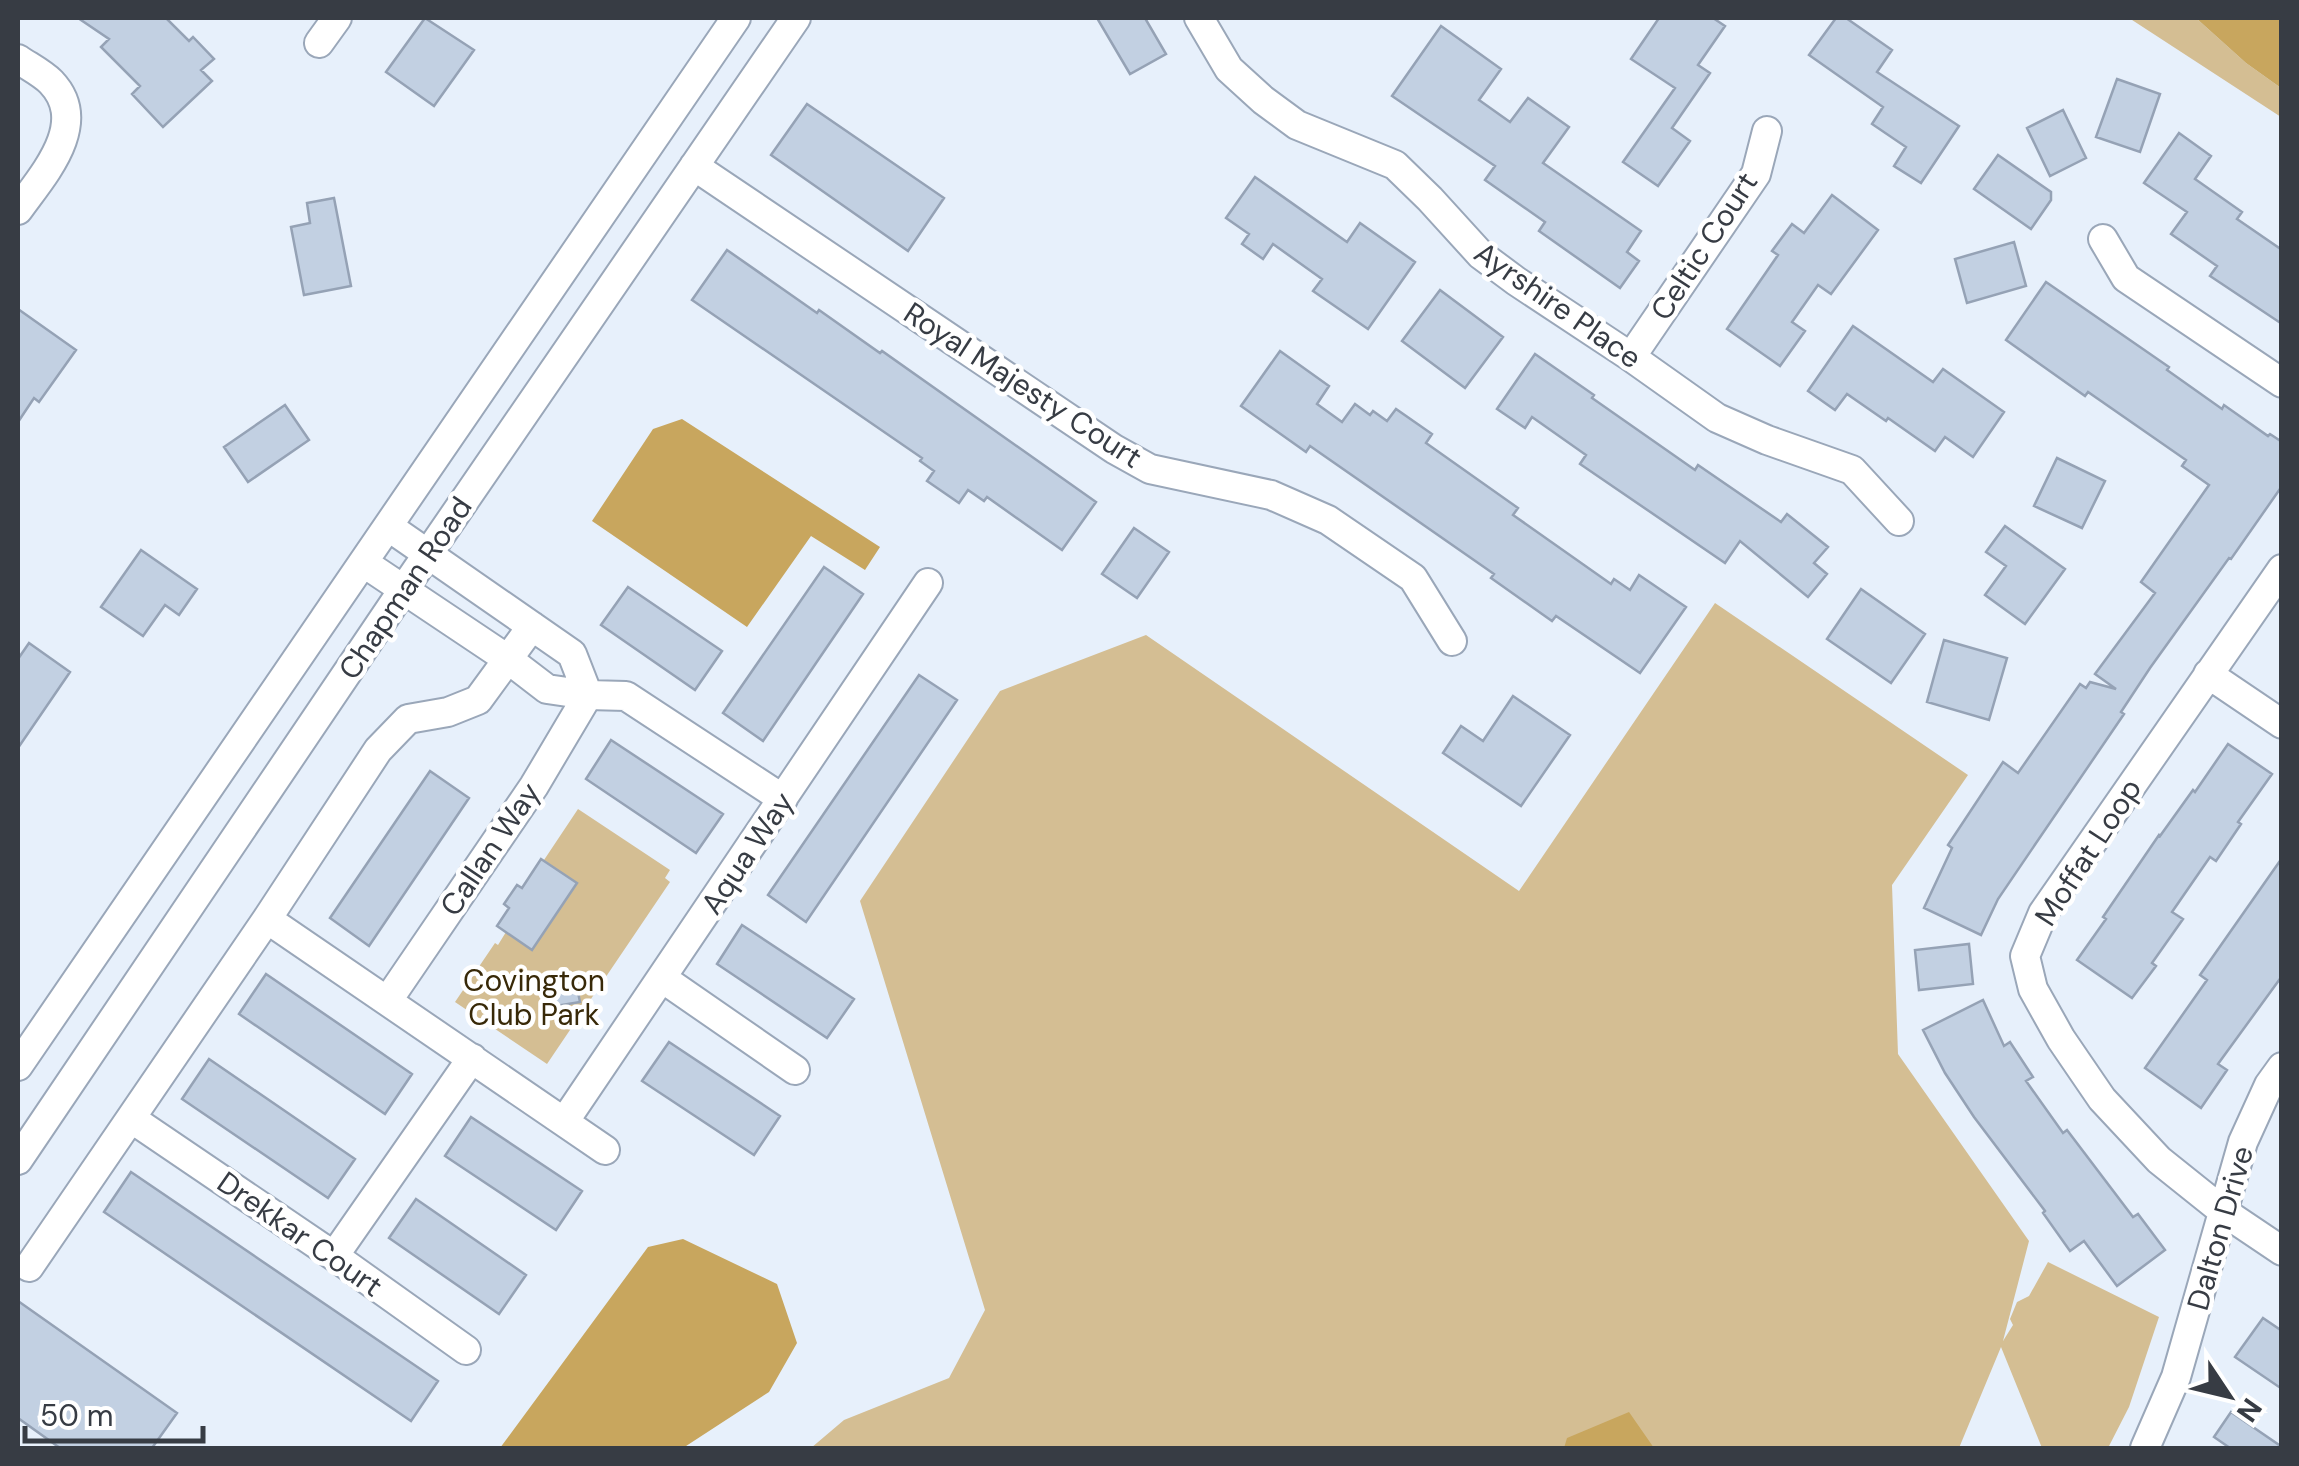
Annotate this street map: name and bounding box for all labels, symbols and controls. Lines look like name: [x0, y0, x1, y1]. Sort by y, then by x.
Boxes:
street label: Celtic Court: [1642, 165, 1766, 327]
street label: Ayrshire Place: [1467, 233, 1649, 377]
street label: Royal Majesty Court: [897, 293, 1149, 477]
street label: Chapman Road: [330, 489, 480, 687]
street label: Moffat Loop: [2026, 771, 2150, 933]
street label: Callan Way: [431, 774, 549, 923]
street label: Aqua Way: [692, 784, 802, 922]
park label: Covington Club Park: [463, 961, 605, 1034]
street label: Dalton Drive: [2178, 1141, 2262, 1315]
street label: Drekkar Court: [210, 1163, 390, 1305]
north arrow: [2179, 1346, 2279, 1446]
scale bar: [25, 1381, 202, 1443]
text: N: [2228, 1391, 2270, 1429]
text: 50 m: [40, 1396, 114, 1435]

